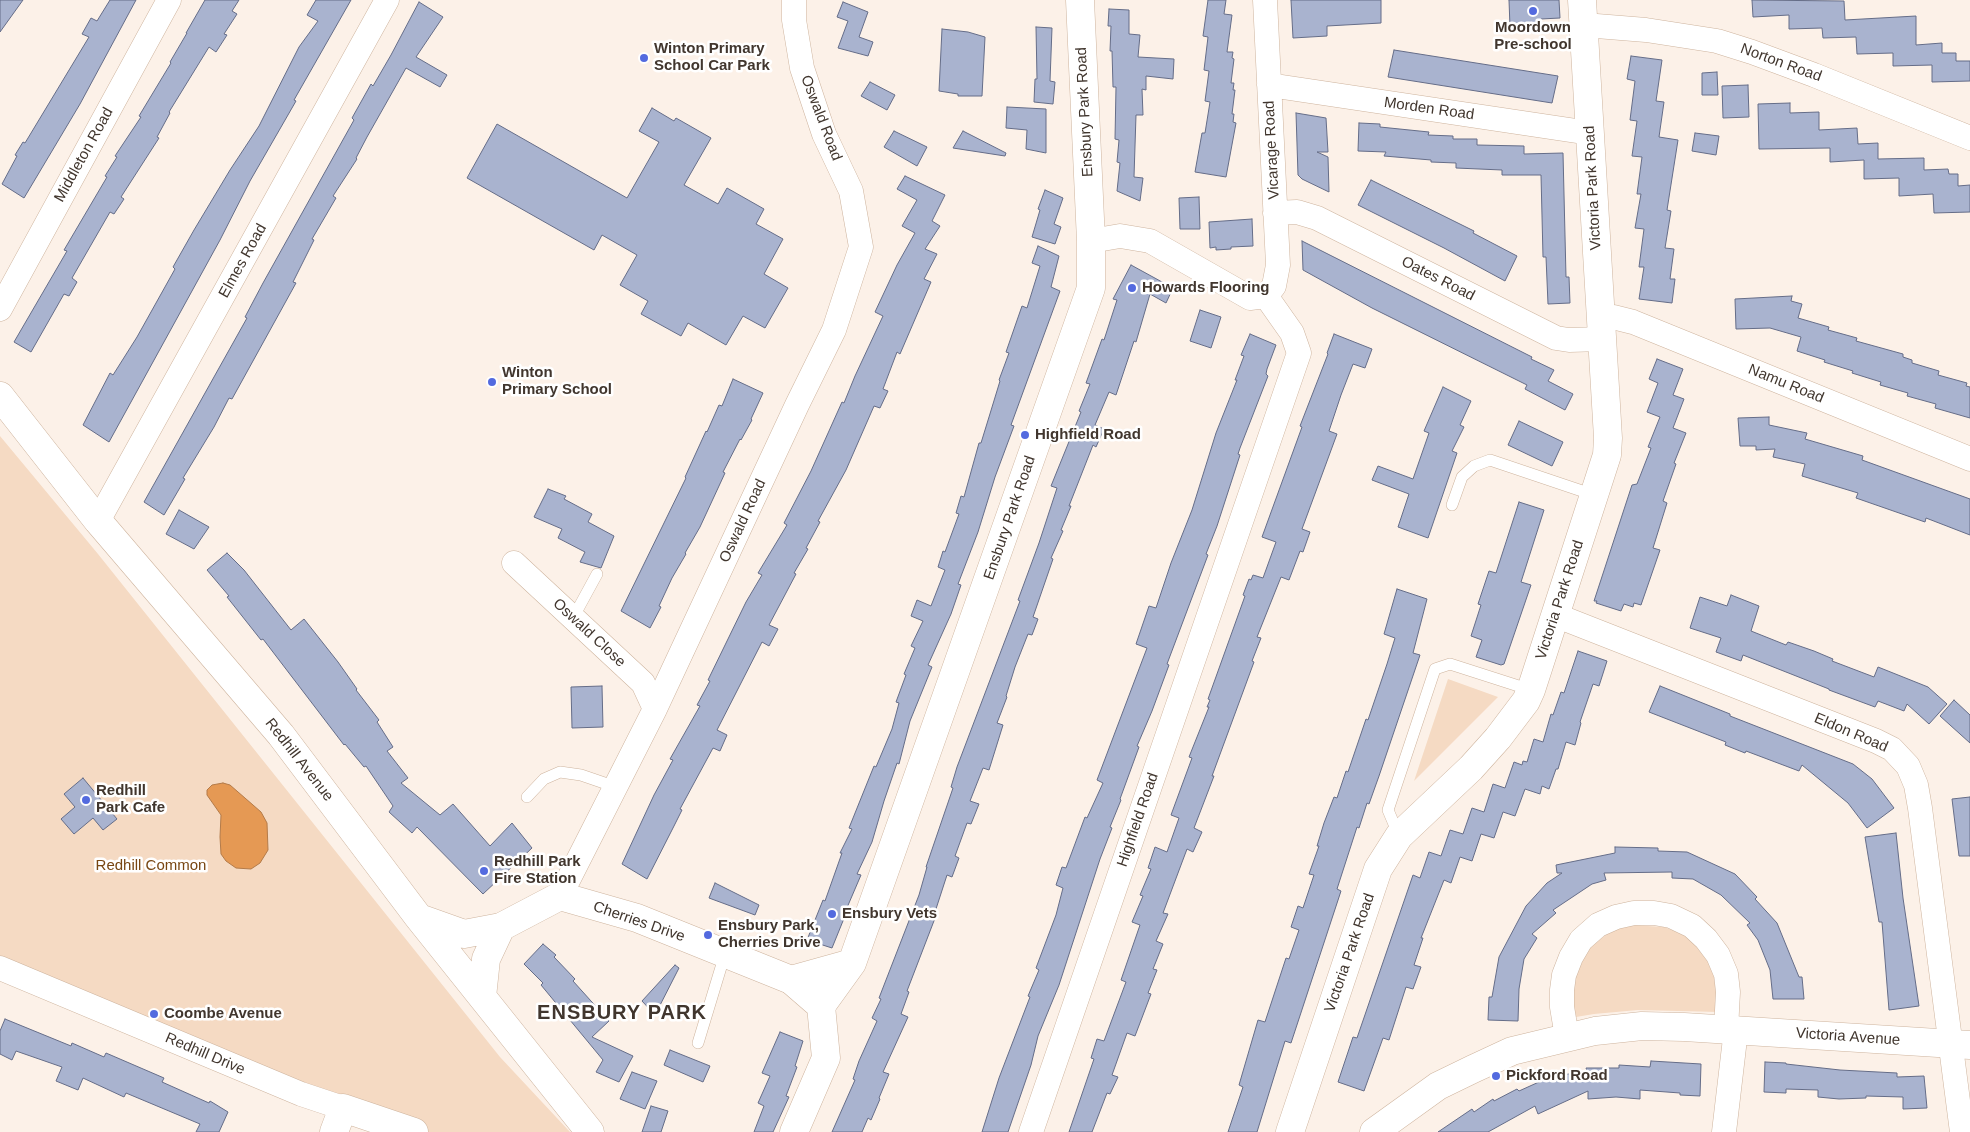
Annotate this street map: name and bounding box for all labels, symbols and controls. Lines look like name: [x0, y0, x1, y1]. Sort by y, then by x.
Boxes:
marker: Moordown Pre-school: [1527, 5, 1539, 17]
place label: Moordown Pre-school: [1494, 19, 1572, 54]
place label: Winton Primary School Car Park: [654, 40, 770, 75]
street label: Norton Road: [1738, 40, 1824, 86]
street label: Ensbury Park Road: [1073, 47, 1097, 177]
marker: Winton Primary School Car Park: [638, 52, 650, 64]
street label: Oswald Road: [796, 73, 846, 163]
street label: Morden Road: [1383, 94, 1475, 124]
street label: Vicarage Road: [1260, 100, 1284, 200]
street label: Middleton Road: [51, 105, 117, 205]
street label: Victoria Park Road: [1581, 125, 1605, 251]
street label: Elmes Road: [215, 221, 271, 301]
street label: Oates Road: [1398, 253, 1478, 305]
place label: Howards Flooring: [1142, 279, 1270, 297]
marker: Howards Flooring: [1126, 282, 1138, 294]
street label: Namu Road: [1746, 361, 1826, 407]
place label: Winton Primary School: [502, 364, 612, 399]
marker: Winton Primary School: [486, 376, 498, 388]
place label: Highfield Road: [1035, 426, 1141, 444]
marker: Highfield Road: [1019, 429, 1031, 441]
street label: Ensbury Park Road: [980, 454, 1040, 582]
street label: Oswald Road: [716, 476, 770, 566]
street label: Victoria Park Road: [1532, 538, 1588, 662]
street label: Oswald Close: [549, 595, 629, 671]
street label: Eldon Road: [1811, 709, 1891, 757]
street label: Redhill Avenue: [261, 715, 337, 805]
street label: Highfield Road: [1113, 771, 1163, 869]
place label: Redhill Park Cafe: [96, 782, 165, 817]
marker: Redhill Park Cafe: [80, 794, 92, 806]
place label: Redhill Park Fire Station: [494, 853, 581, 888]
park label: Redhill Common: [96, 857, 206, 875]
marker: Redhill Park Fire Station: [478, 865, 490, 877]
street label: Victoria Park Road: [1321, 891, 1379, 1015]
street label: Cherries Drive: [591, 898, 687, 946]
place label: Ensbury Vets: [842, 905, 937, 923]
marker: Ensbury Vets: [826, 908, 838, 920]
place label: Ensbury Park, Cherries Drive: [718, 917, 821, 952]
marker: Ensbury Park, Cherries Drive: [702, 929, 714, 941]
district label: ENSBURY PARK: [536, 1001, 708, 1025]
place label: Coombe Avenue: [164, 1005, 282, 1023]
marker: Coombe Avenue: [148, 1008, 160, 1020]
street label: Victoria Avenue: [1795, 1024, 1901, 1050]
street label: Redhill Drive: [162, 1029, 248, 1079]
place label: Pickford Road: [1506, 1067, 1608, 1085]
marker: Pickford Road: [1490, 1070, 1502, 1082]

